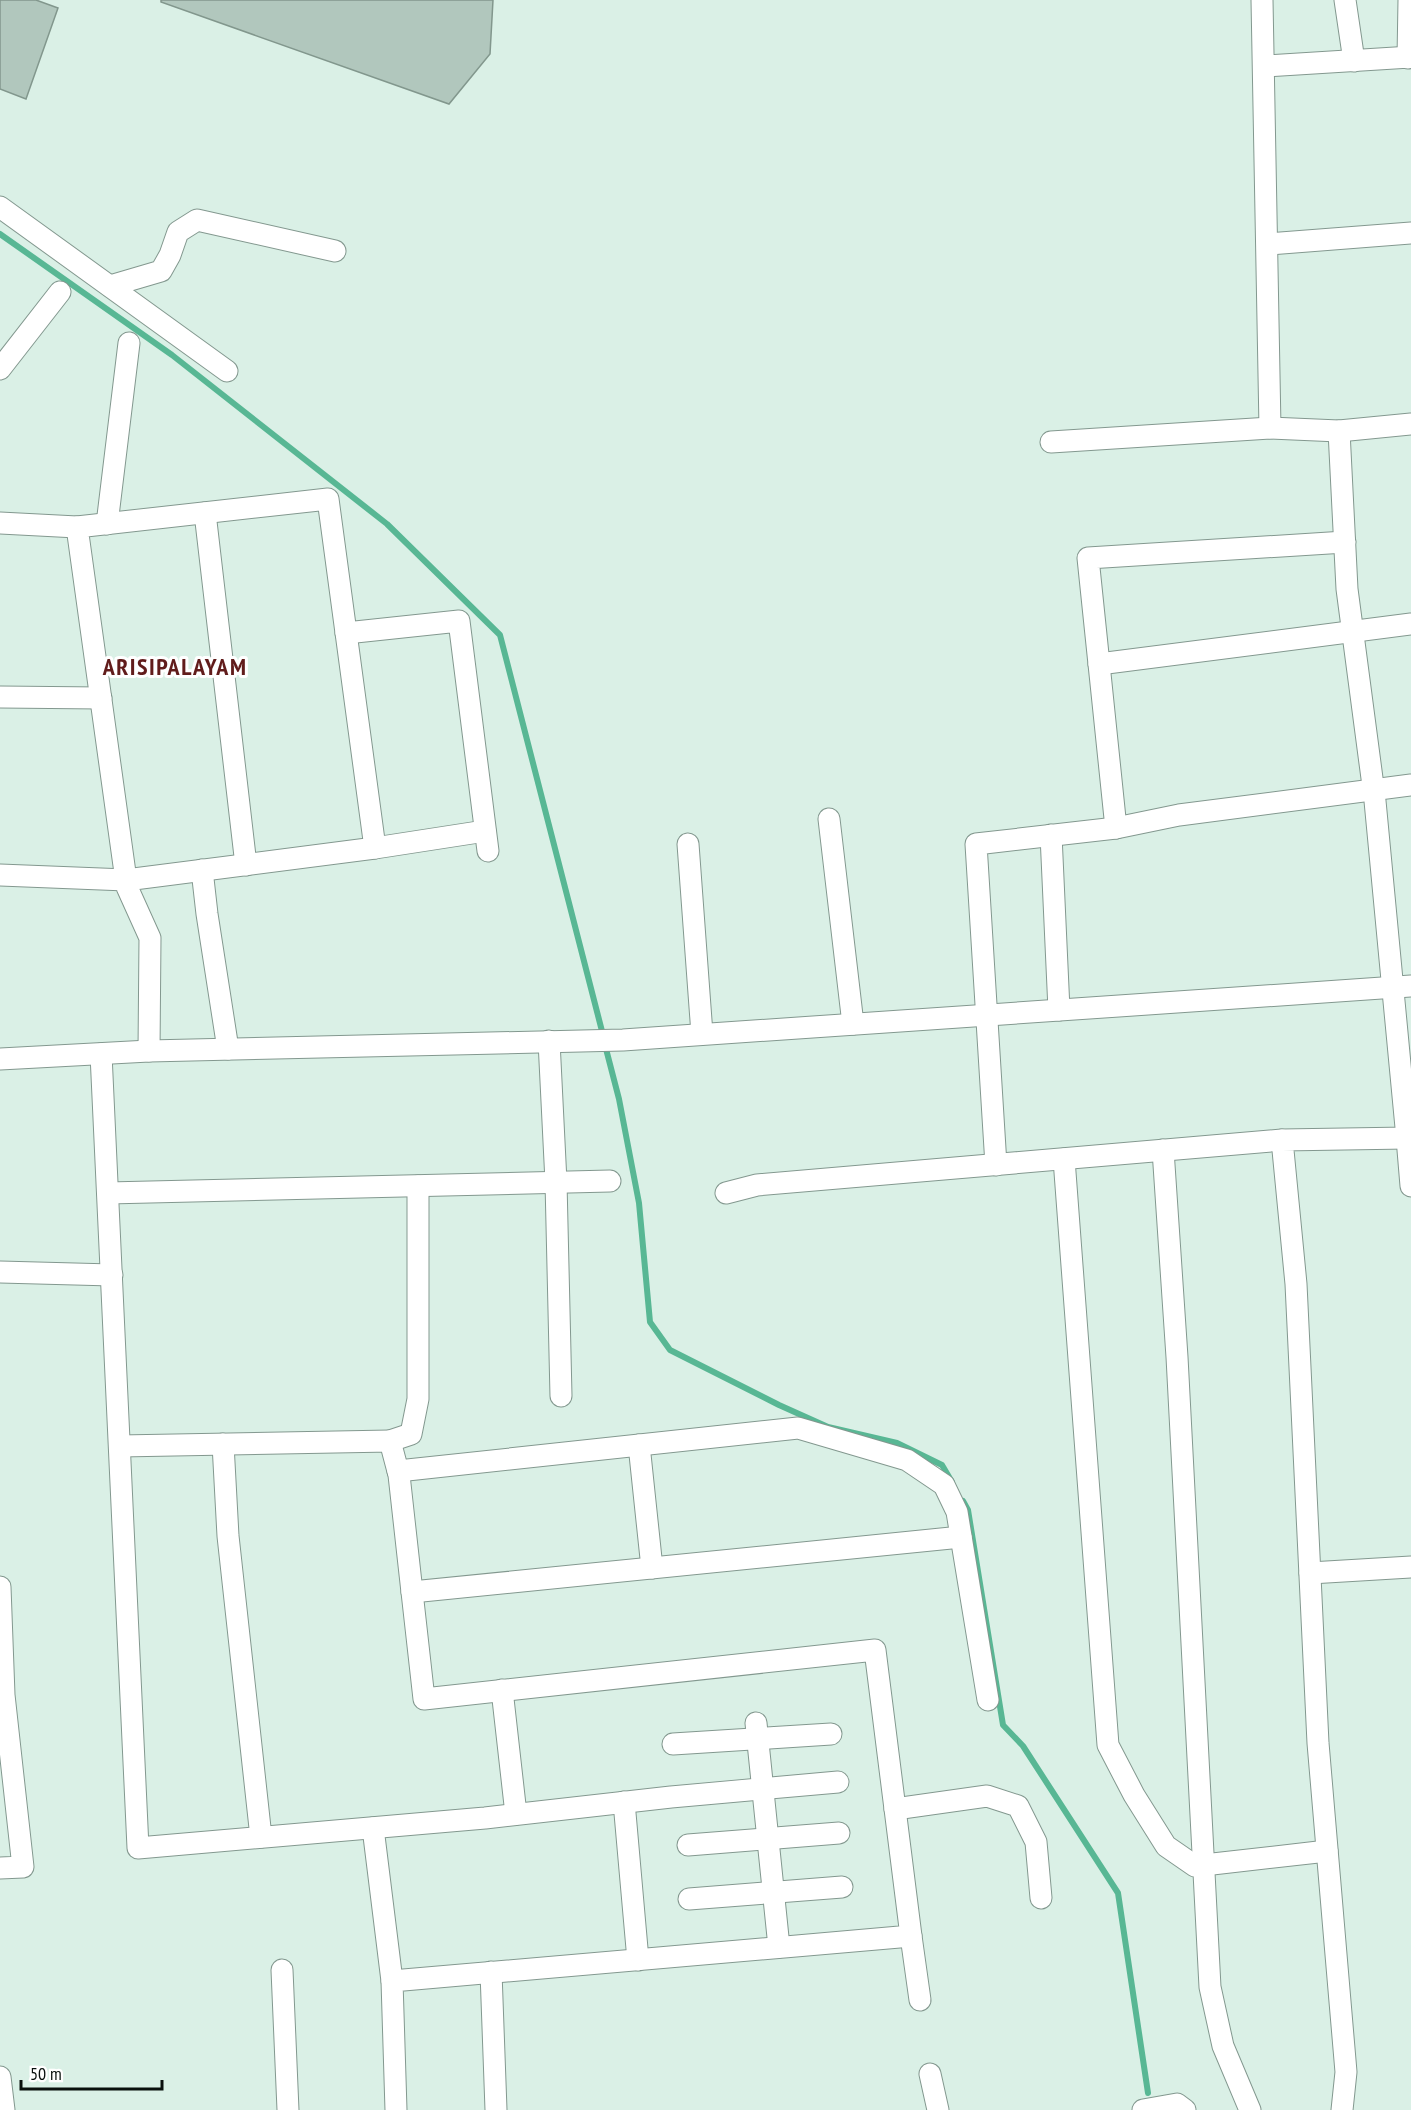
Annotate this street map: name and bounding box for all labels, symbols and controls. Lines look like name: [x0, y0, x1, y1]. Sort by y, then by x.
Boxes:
district label: ARISIPALAYAM: [102, 651, 247, 682]
scale bar: [21, 2053, 162, 2091]
text: 50 m: [30, 2062, 62, 2085]

